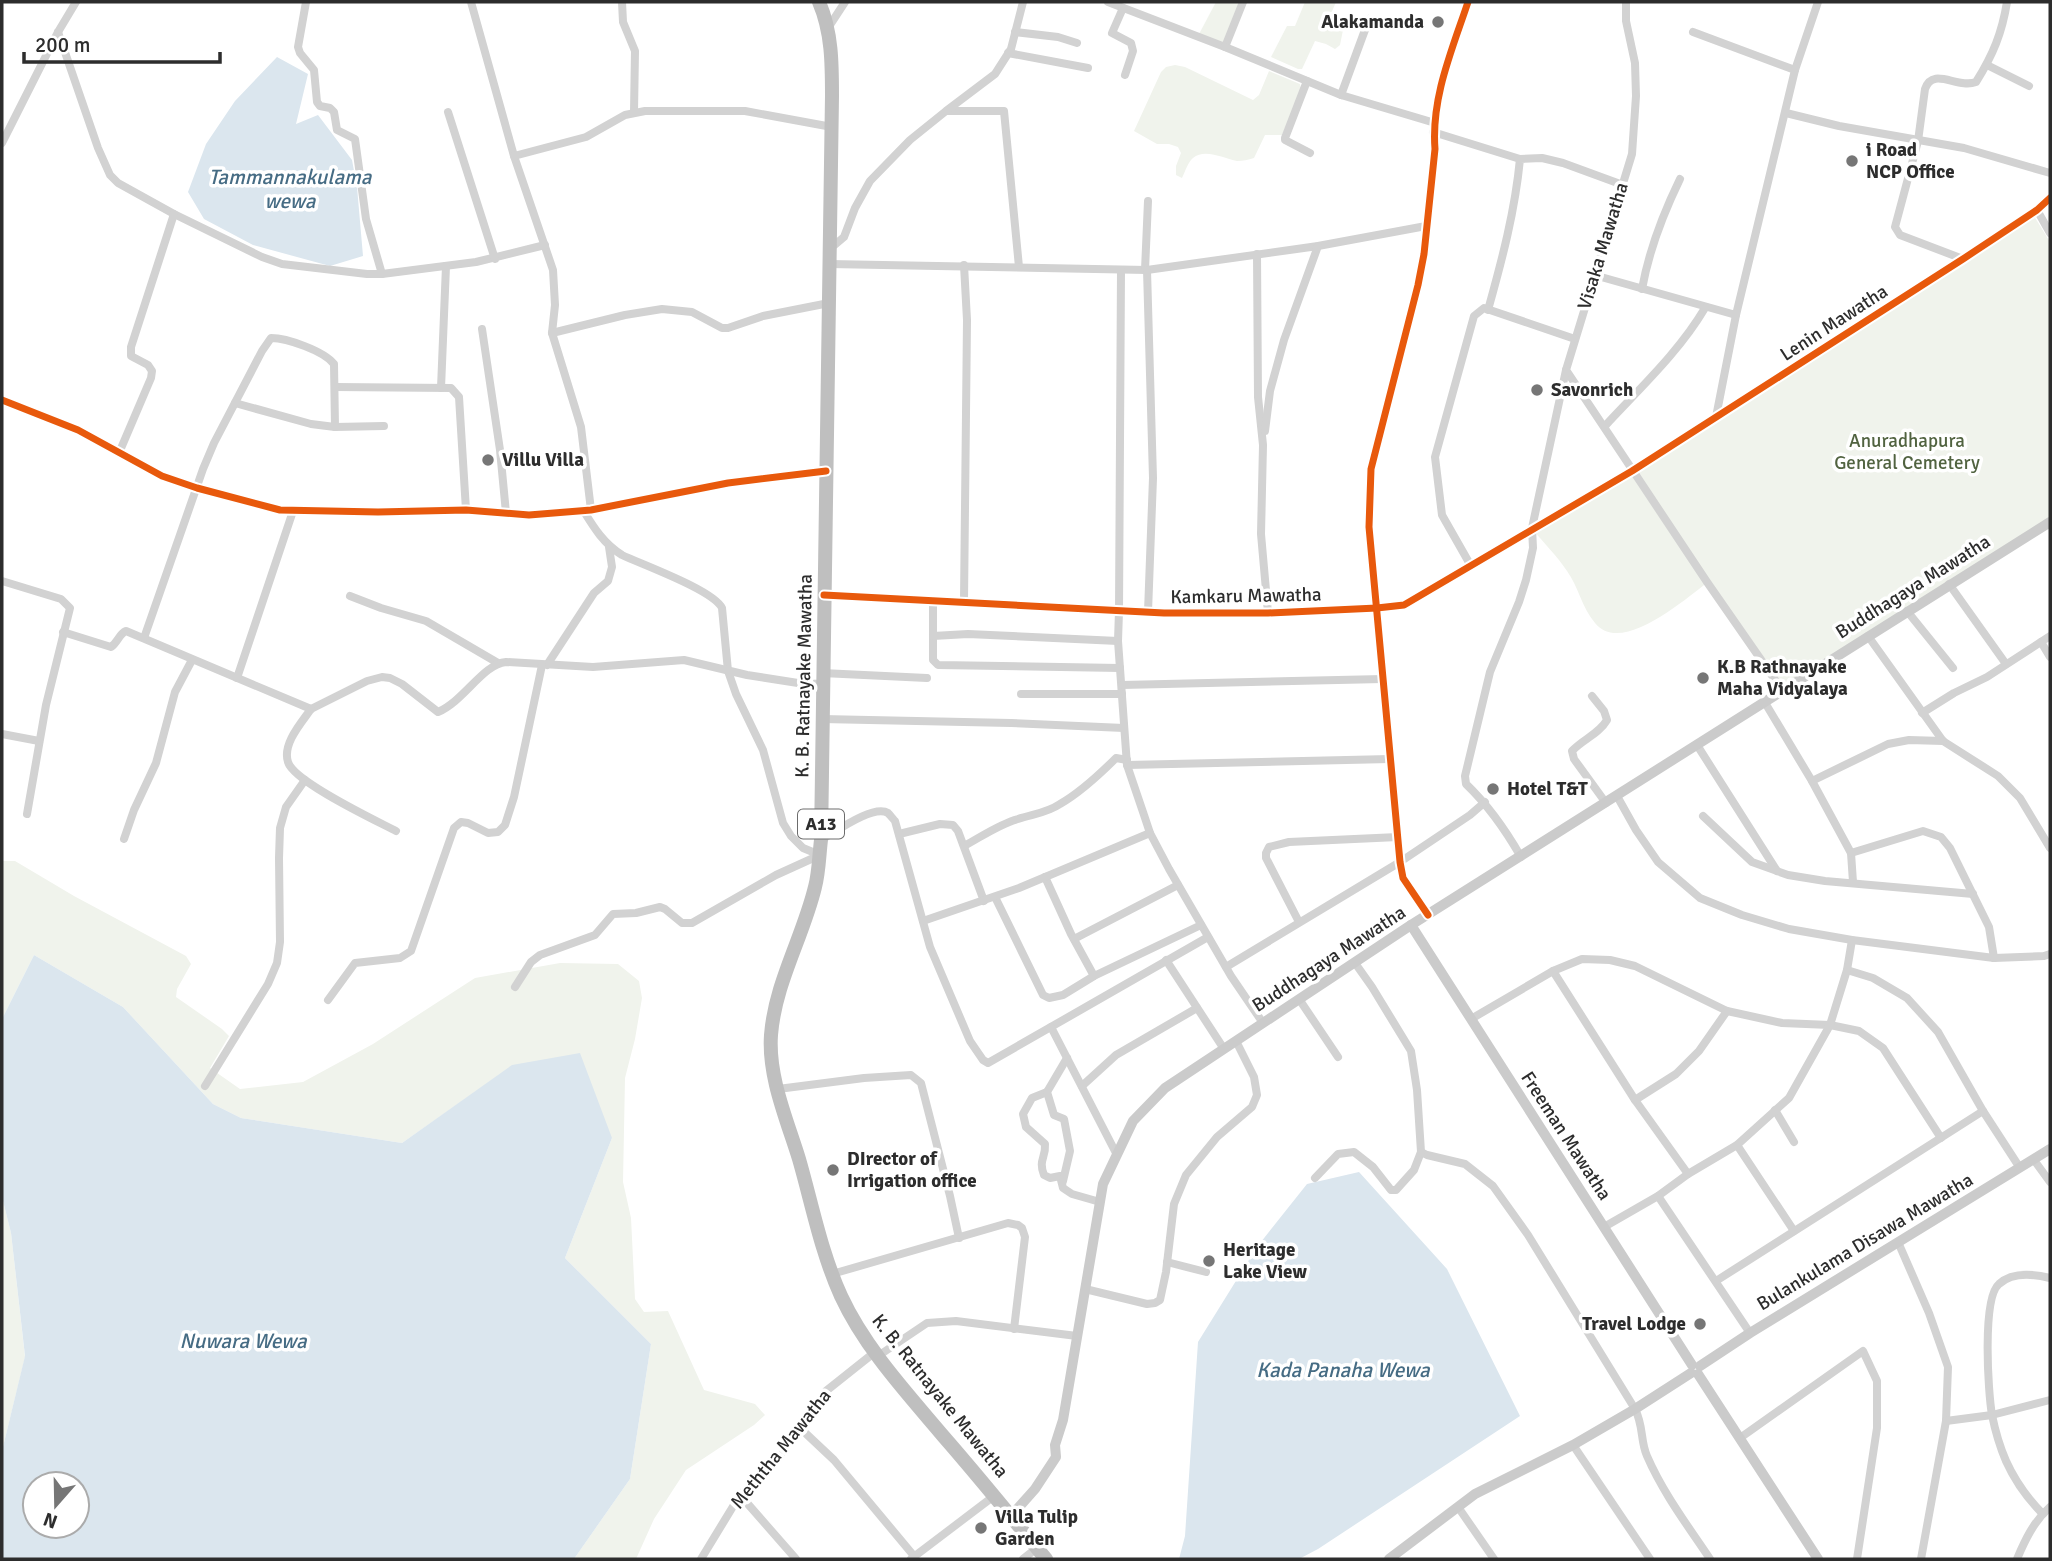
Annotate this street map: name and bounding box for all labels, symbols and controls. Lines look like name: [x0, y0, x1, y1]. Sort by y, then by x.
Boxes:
place label: Alakamanda: [1321, 10, 1424, 34]
marker: Alakamanda: [1430, 14, 1446, 30]
scale bar: [24, 21, 220, 65]
text: 200 m: [35, 32, 90, 58]
place label: i Road NCP Office: [1866, 138, 1955, 184]
marker: i Road NCP Office: [1844, 153, 1860, 169]
water label: Tammannakulama wewa: [208, 164, 373, 214]
street label: Visaka Mawatha: [1572, 180, 1634, 312]
street label: Lenin Mawatha: [1776, 279, 1892, 367]
place label: Savonrich: [1551, 378, 1633, 402]
marker: Savonrich: [1529, 382, 1545, 398]
park label: Anuradhapura General Cemetery: [1834, 429, 1980, 475]
place label: Villu Villa: [502, 448, 584, 472]
marker: Villu Villa: [480, 452, 496, 468]
street label: Buddhagaya Mawatha: [1831, 530, 1995, 644]
street label: K. B. Ratnayake Mawatha: [790, 574, 818, 778]
street label: Kamkaru Mawatha: [1170, 583, 1322, 609]
place label: K.B Rathnayake Maha Vidyalaya: [1717, 655, 1848, 701]
marker: K.B Rathnayake Maha Vidyalaya: [1695, 670, 1711, 686]
place label: Hotel T&T: [1507, 777, 1588, 801]
marker: Hotel T&T: [1485, 781, 1501, 797]
road number: A13: [798, 810, 844, 838]
street label: Buddhagaya Mawatha: [1248, 900, 1410, 1018]
street label: Freeman Mawatha: [1515, 1067, 1617, 1205]
place label: DIrector of Irrigation office: [847, 1147, 977, 1193]
marker: DIrector of Irrigation office: [825, 1162, 841, 1178]
street label: Bulankulama Disawa Mawatha: [1752, 1168, 1978, 1316]
place label: Heritage Lake View: [1223, 1238, 1307, 1284]
marker: Heritage Lake View: [1201, 1253, 1217, 1269]
street label: K. B. Ratnayake Mawatha: [867, 1309, 1013, 1483]
place label: Travel Lodge: [1582, 1312, 1686, 1336]
marker: Travel Lodge: [1692, 1316, 1708, 1332]
water label: Nuwara Wewa: [179, 1328, 308, 1354]
water label: Kada Panaha Wewa: [1256, 1357, 1431, 1383]
street label: Meththa Mawatha: [725, 1384, 837, 1514]
north arrow: [21, 1470, 91, 1540]
place label: Villa Tulip Garden: [995, 1505, 1078, 1551]
text: N: [40, 1506, 61, 1534]
marker: Villa Tulip Garden: [973, 1520, 989, 1536]

